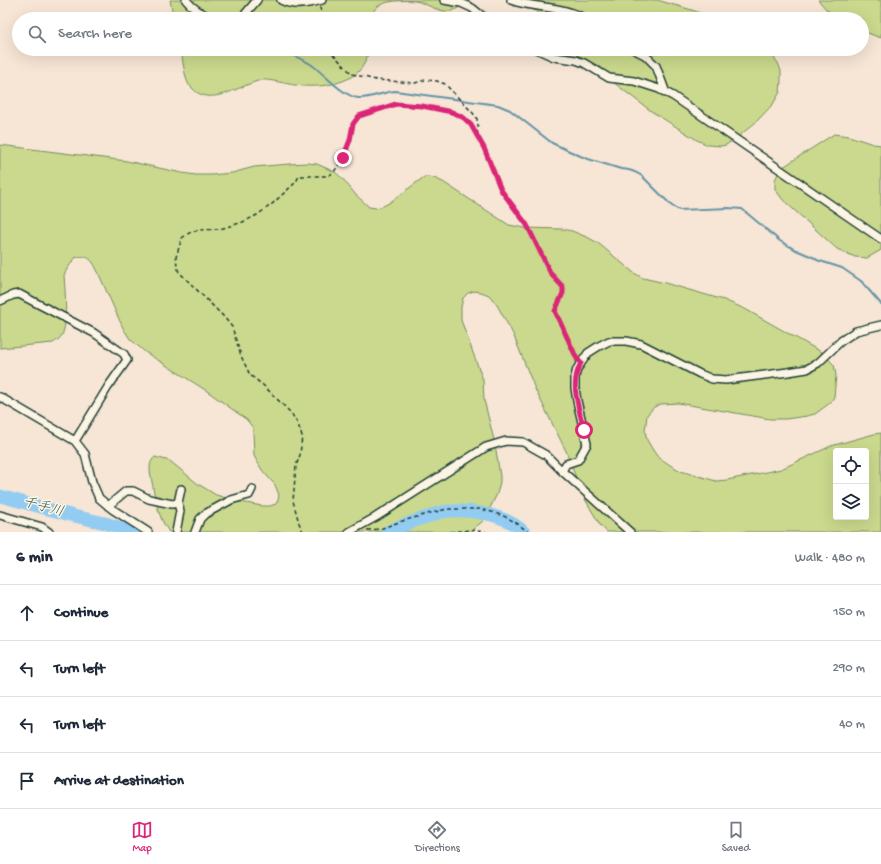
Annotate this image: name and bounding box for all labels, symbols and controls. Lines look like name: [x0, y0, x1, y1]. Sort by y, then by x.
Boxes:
search box: [12, 12, 869, 56]
icon: search: [26, 23, 48, 45]
text: Search here: [58, 25, 132, 43]
route end: [334, 149, 352, 167]
route start: [575, 421, 593, 439]
map controls: [833, 448, 869, 520]
button: locate: [833, 448, 869, 484]
button: layers: [833, 484, 869, 520]
water label: 千手川: [21, 493, 66, 522]
text: 6 min: [16, 548, 52, 568]
text: Walk · 480 m: [795, 551, 865, 566]
icon: ahead: [16, 602, 38, 624]
text: Continue: [54, 604, 108, 622]
text: 150 m: [833, 605, 865, 620]
icon: left: [16, 658, 38, 680]
text: Turn left: [54, 660, 105, 678]
text: 290 m: [832, 661, 865, 676]
icon: left: [16, 714, 38, 736]
text: Turn left: [54, 716, 105, 734]
text: 40 m: [839, 717, 865, 732]
icon: arrive: [16, 770, 38, 792]
text: Arrive at destination: [54, 772, 184, 790]
tab: Map: [131, 819, 153, 855]
tab: Directions: [415, 819, 460, 855]
tab: Saved: [722, 819, 750, 855]

